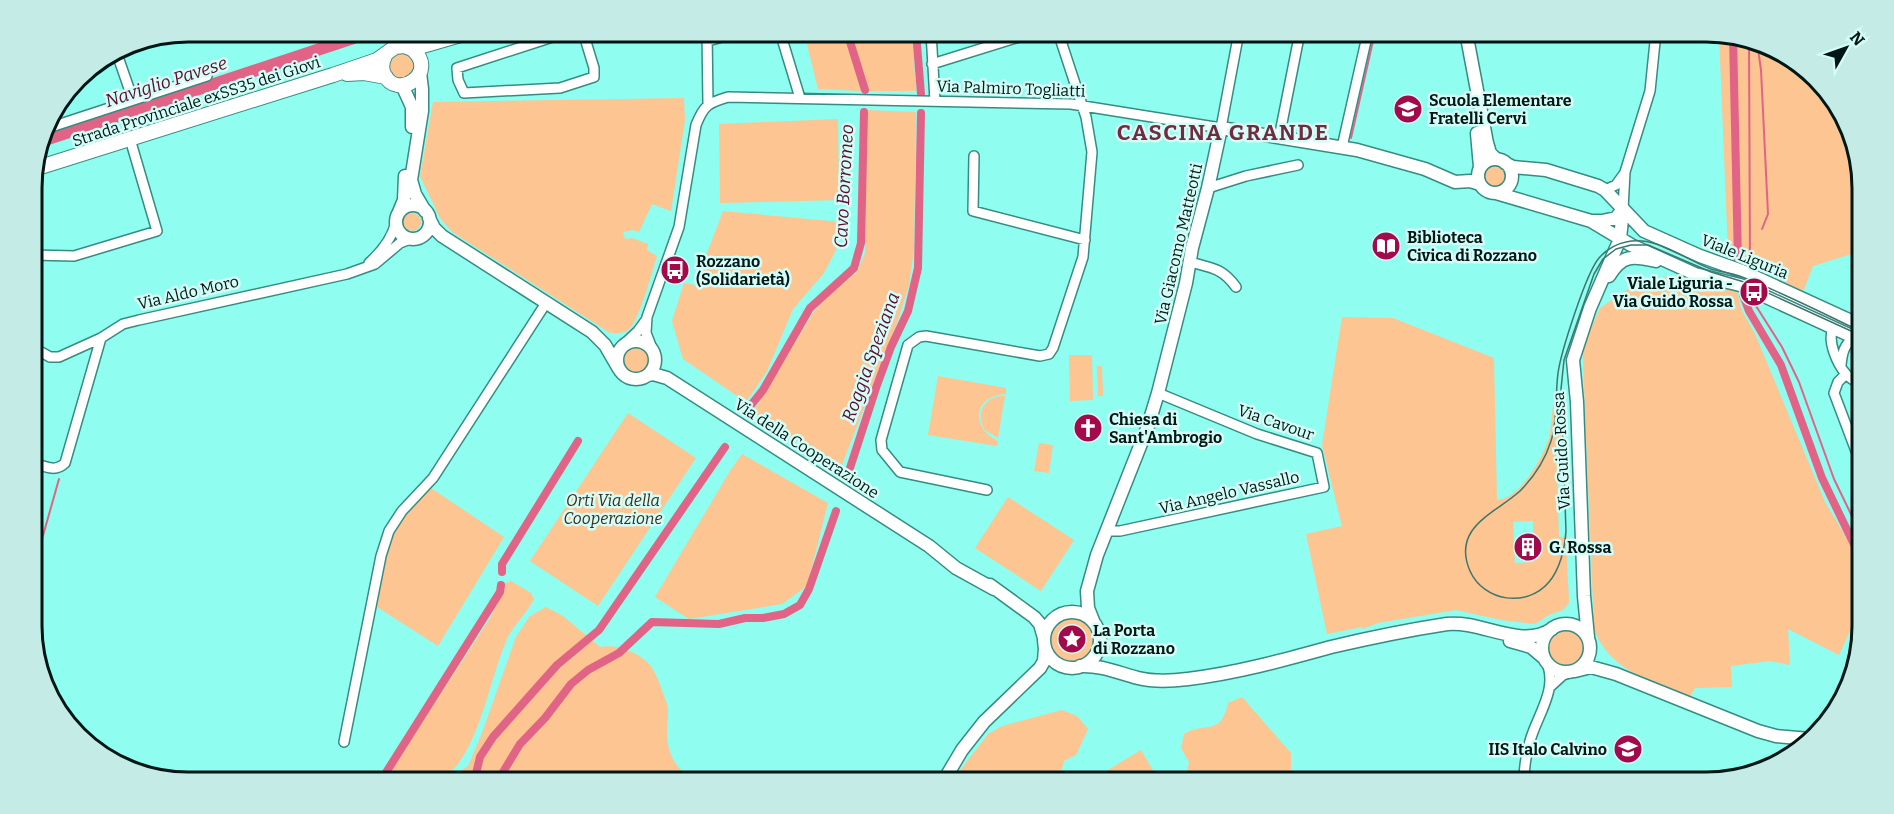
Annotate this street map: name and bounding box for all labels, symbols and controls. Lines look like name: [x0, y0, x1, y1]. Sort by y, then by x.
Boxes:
north arrow: [1816, 18, 1876, 78]
text: N: [1846, 28, 1868, 50]
street label: Strada Provinciale exSS35 dei Giovi: [70, 52, 323, 151]
water label: Naviglio Pavese: [102, 52, 230, 112]
street label: Via Palmiro Togliatti: [936, 76, 1086, 101]
place label: Scuola Elementare Fratelli Cervi: [1429, 91, 1572, 128]
school or university icon: Scuola Elementare Fratelli Cervi: [1392, 93, 1424, 125]
district label: CASCINA GRANDE: [1117, 119, 1329, 146]
water label: Cavo Borromeo: [830, 124, 858, 248]
street label: Via Giacomo Matteotti: [1151, 161, 1206, 327]
place label: Biblioteca Civica di Rozzano: [1407, 228, 1537, 265]
library icon: Biblioteca Civica di Rozzano: [1370, 230, 1402, 262]
street label: Viale Liguria: [1698, 230, 1792, 283]
place label: Rozzano (Solidarietà): [696, 252, 790, 289]
bus stop icon: Rozzano (Solidarietà): [659, 254, 691, 286]
street label: Via Aldo Moro: [136, 272, 241, 313]
place label: Viale Liguria - Via Guido Rossa: [1613, 274, 1733, 311]
bus stop icon: Viale Liguria - Via Guido Rossa: [1738, 276, 1770, 308]
water label: Roggia Speziana: [837, 289, 905, 425]
street label: Via Guido Rossa: [1549, 391, 1574, 511]
street label: Via della Cooperazione: [731, 395, 883, 502]
street label: Via Cavour: [1235, 401, 1317, 444]
place label: Chiesa di Sant'Ambrogio: [1109, 410, 1222, 447]
church icon: Chiesa di Sant'Ambrogio: [1072, 412, 1104, 444]
street label: Via Angelo Vassallo: [1157, 467, 1301, 518]
park label: Orti Via della Cooperazione: [563, 491, 663, 528]
building icon: G. Rossa: [1512, 531, 1544, 563]
place label: G. Rossa: [1549, 538, 1611, 557]
place label: La Porta di Rozzano: [1093, 621, 1175, 658]
place icon: La Porta di Rozzano: [1056, 623, 1088, 655]
school or university icon: IIS Italo Calvino: [1612, 733, 1644, 765]
place label: IIS Italo Calvino: [1488, 740, 1607, 759]

